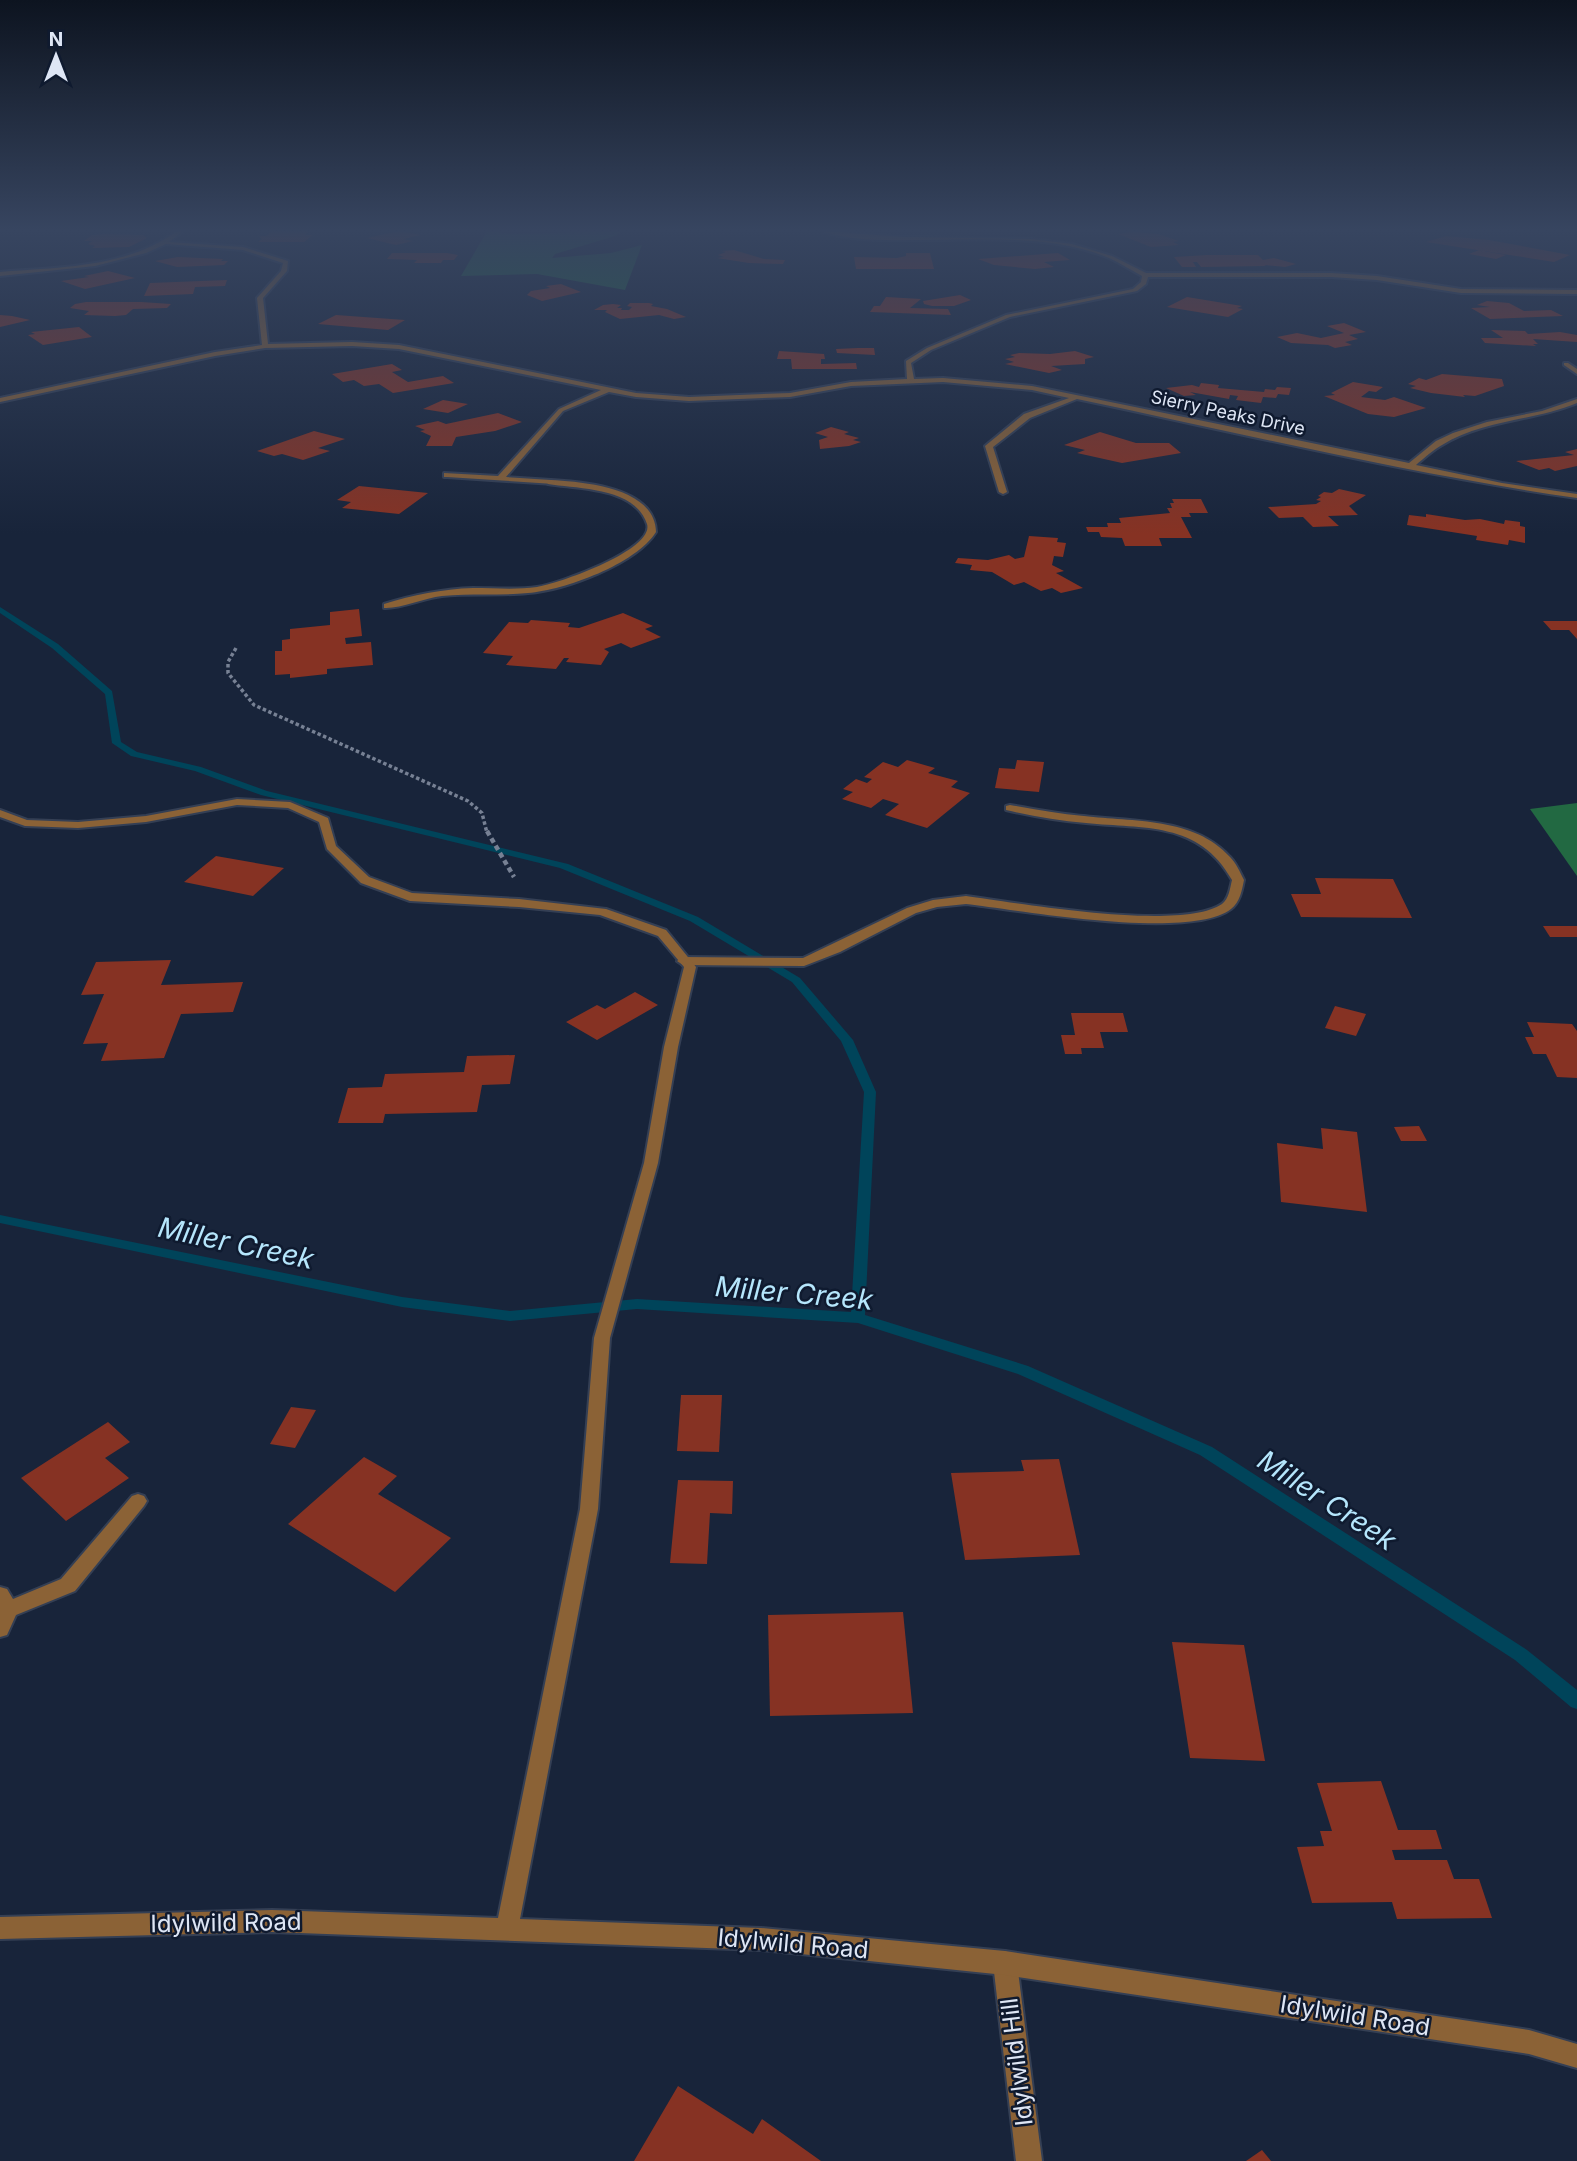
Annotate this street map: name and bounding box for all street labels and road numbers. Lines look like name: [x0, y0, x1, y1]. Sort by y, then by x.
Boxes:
street label: Sierry Peaks Drive: [1149, 386, 1307, 439]
street label: Idylwild Road: [150, 1907, 302, 1938]
street label: Idylwild Road: [716, 1922, 870, 1965]
street label: Idylwild Road: [1278, 1989, 1432, 2042]
street label: Idylwild Hill: [994, 1996, 1039, 2128]

